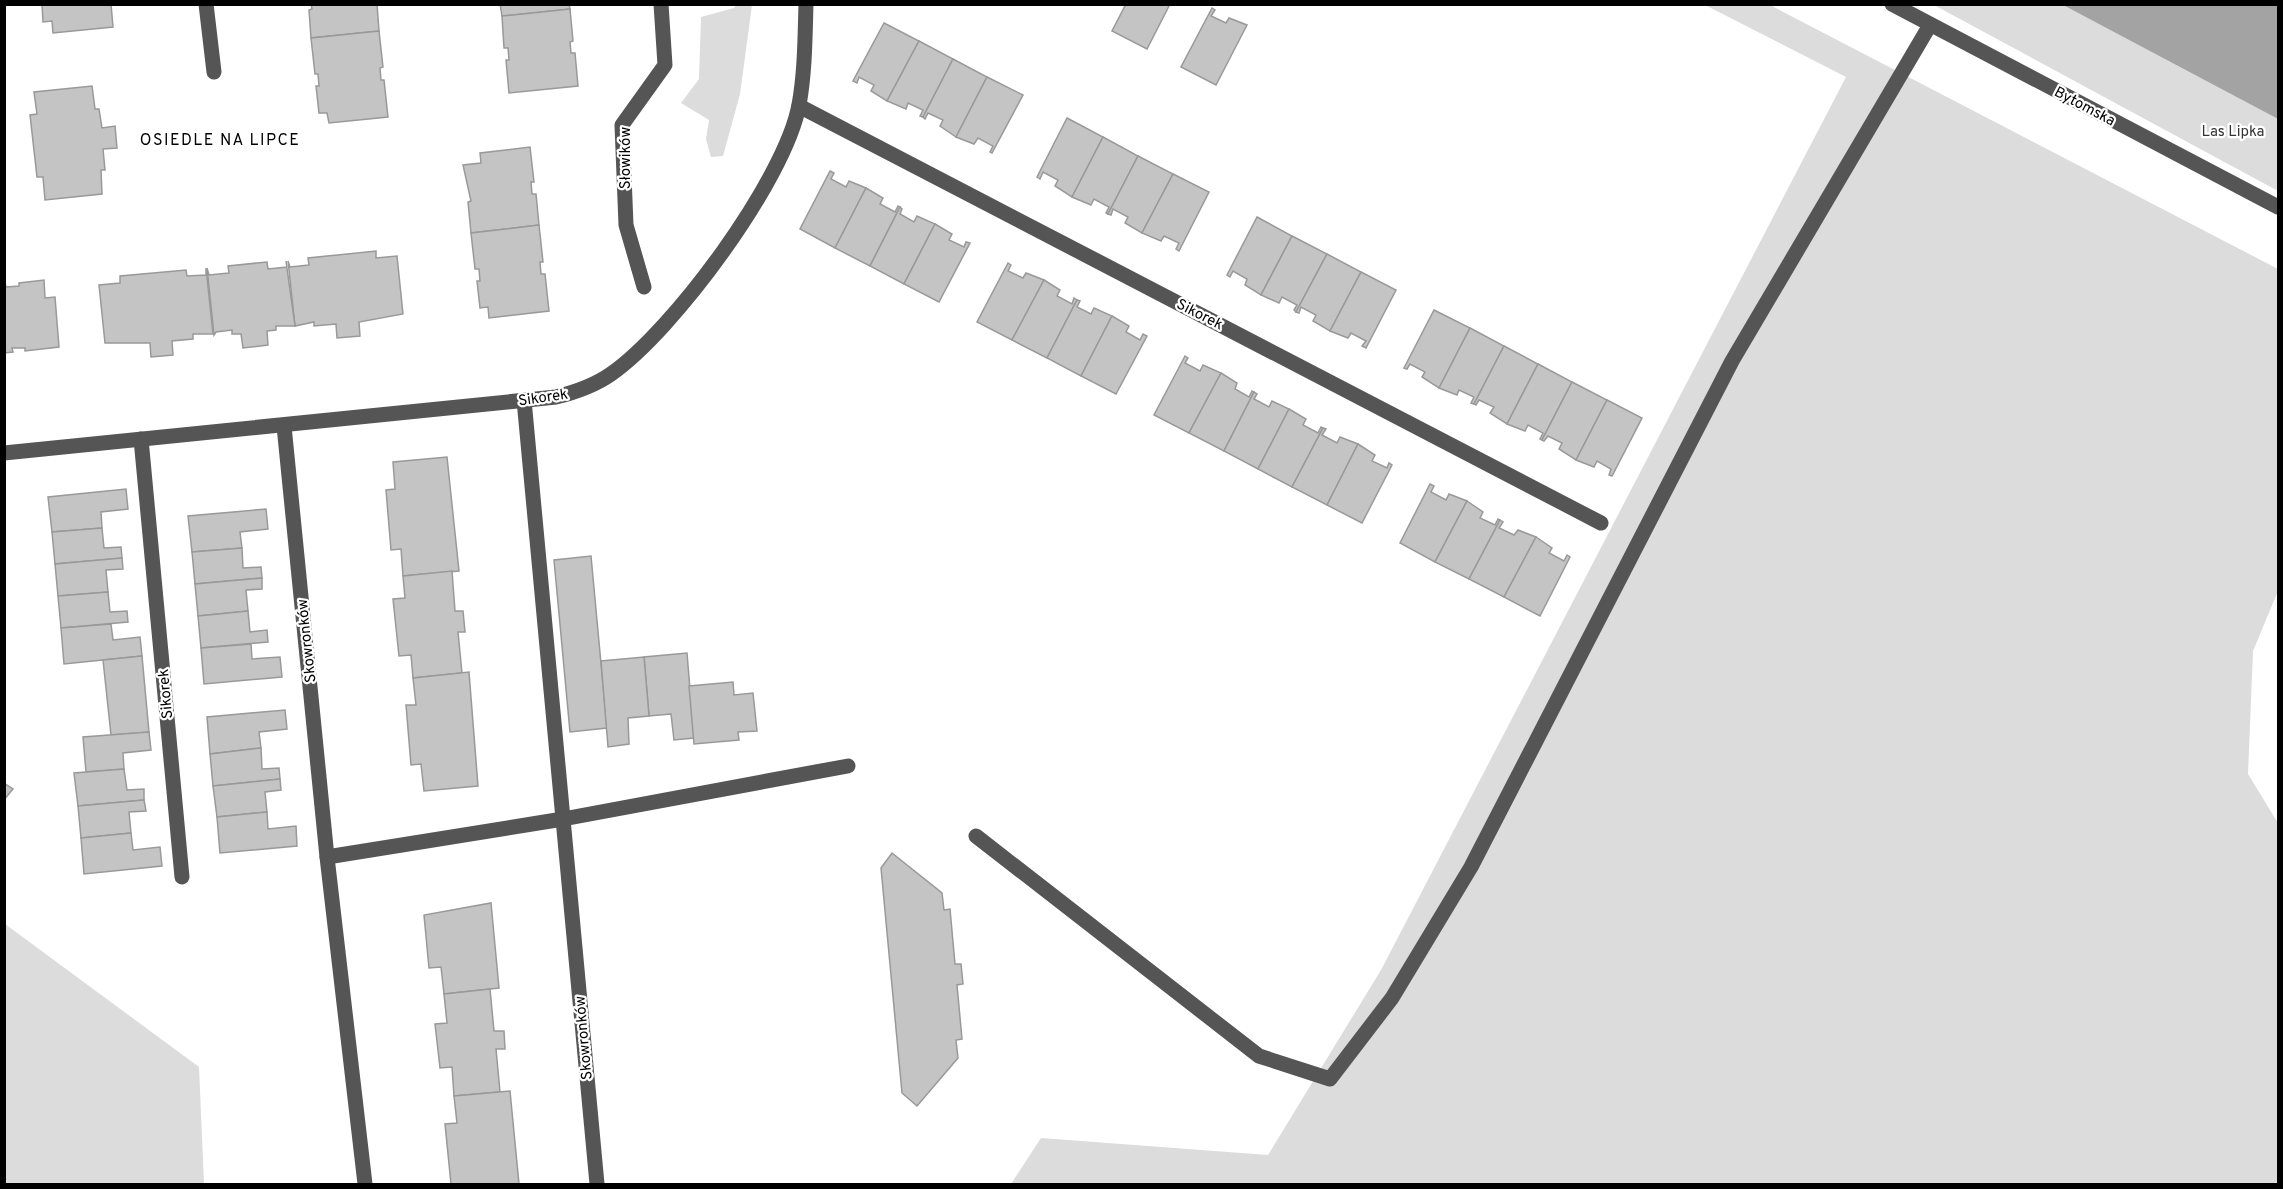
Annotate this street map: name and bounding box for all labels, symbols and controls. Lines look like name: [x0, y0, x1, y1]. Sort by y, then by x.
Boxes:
street label: Bytomska: [2050, 83, 2118, 131]
park label: Las Lipka: [2202, 123, 2265, 142]
street label: Słowików: [617, 127, 636, 189]
district label: OSIEDLE NA LIPCE: [140, 131, 300, 151]
street label: Sikorek: [1173, 295, 1226, 335]
street label: Sikorek: [517, 386, 569, 411]
street label: Skowronków: [294, 598, 321, 684]
street label: Sikorek: [155, 668, 178, 720]
street label: Skowronków: [571, 995, 598, 1081]

